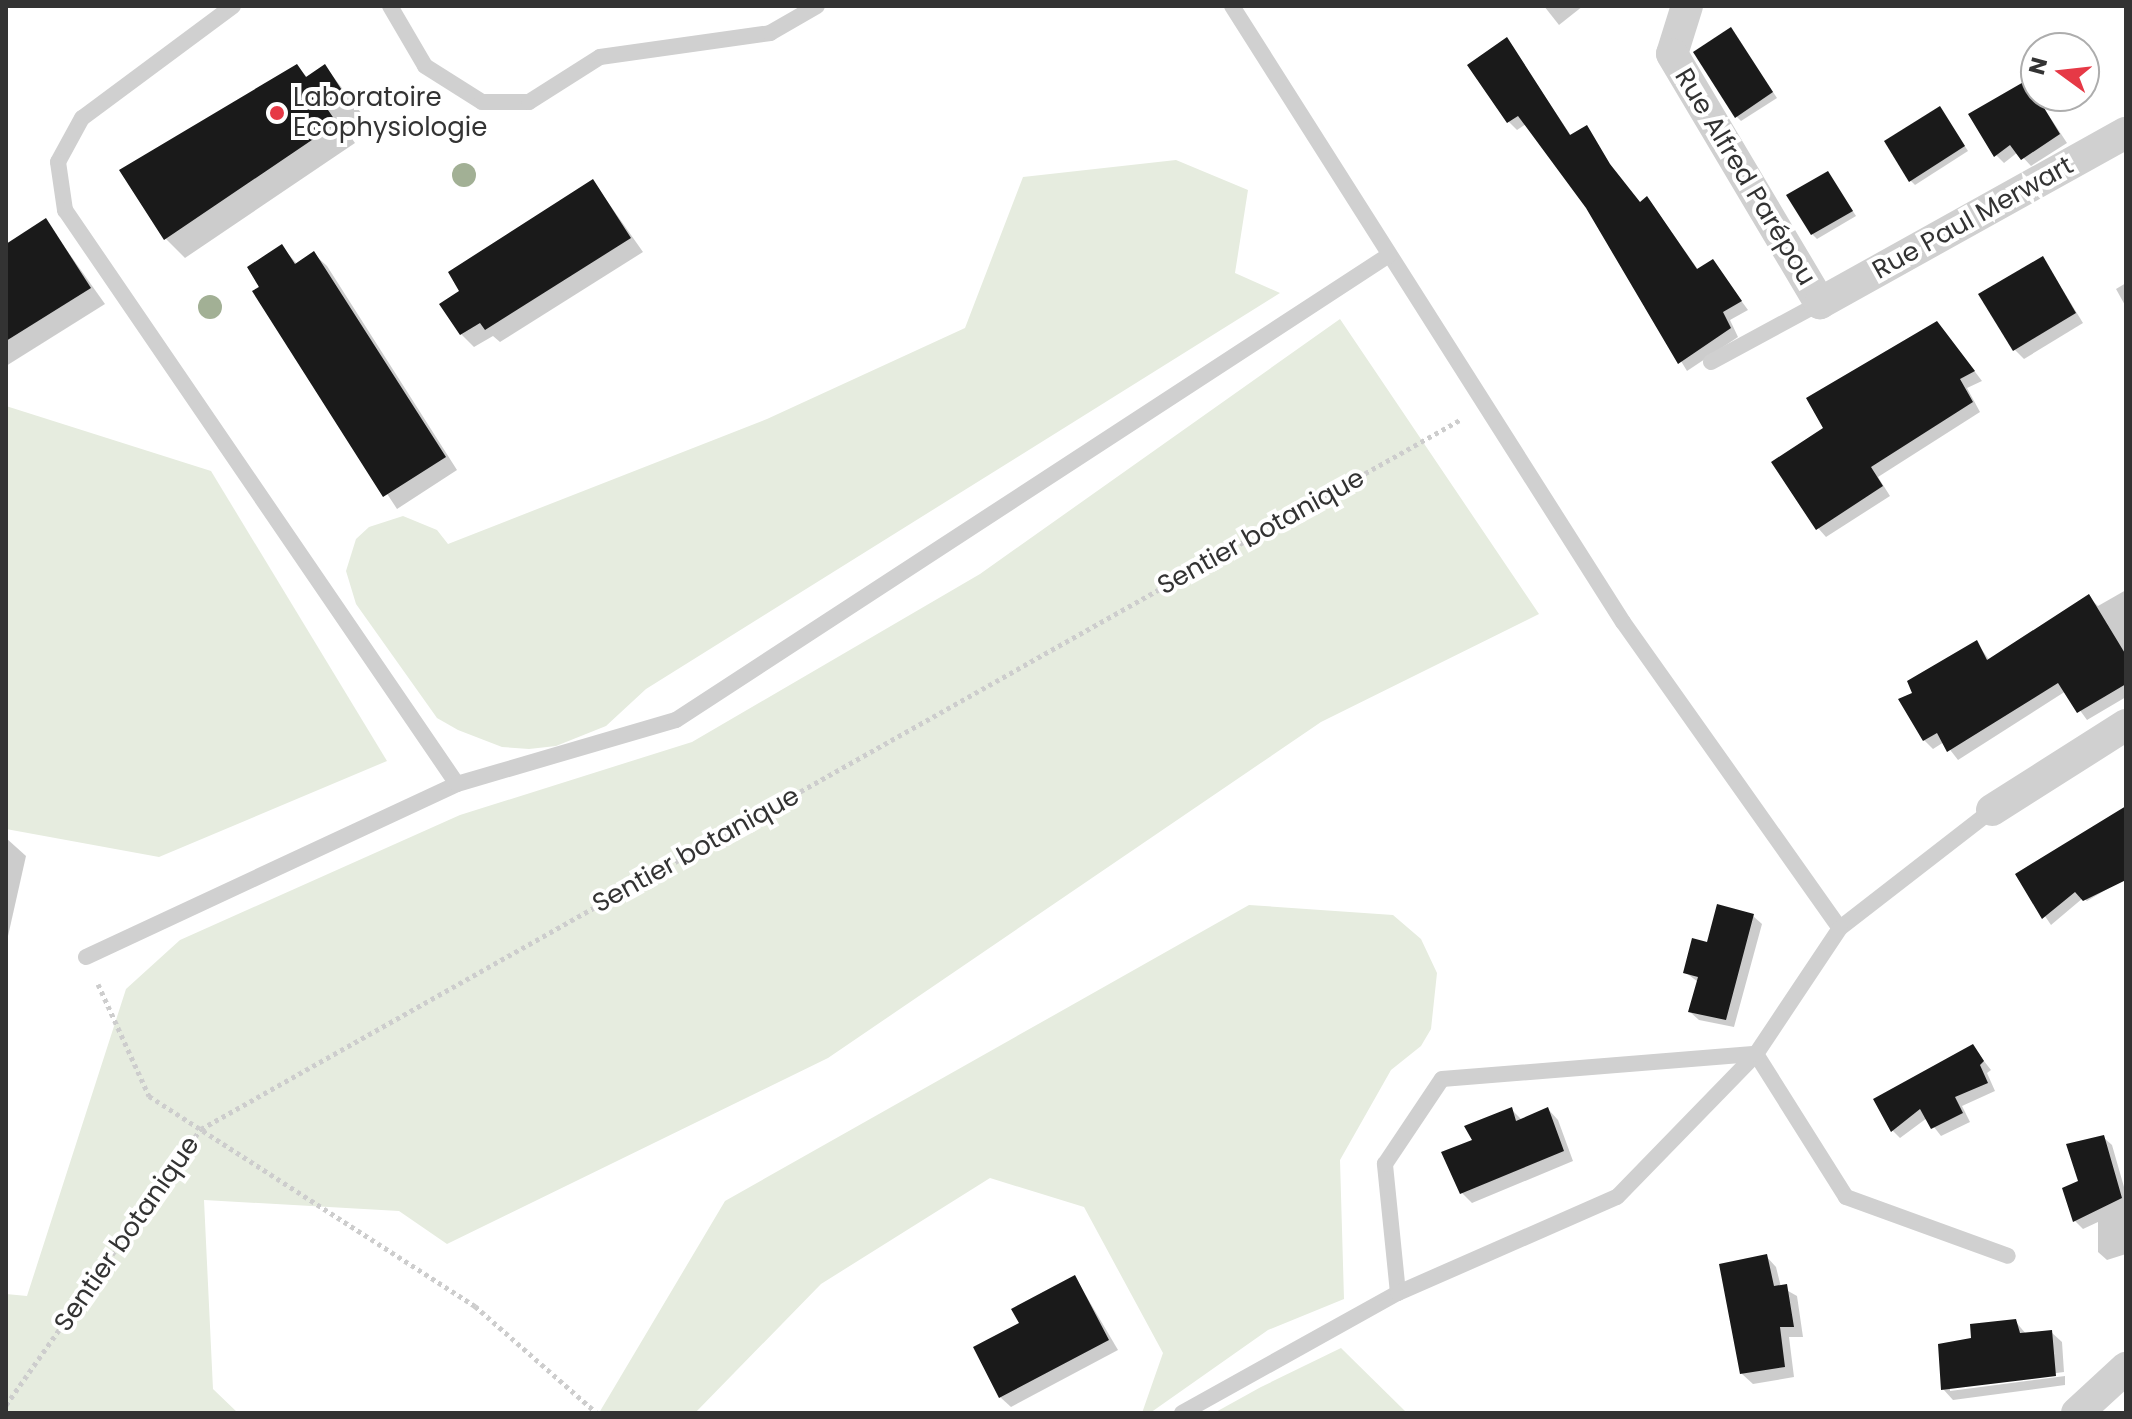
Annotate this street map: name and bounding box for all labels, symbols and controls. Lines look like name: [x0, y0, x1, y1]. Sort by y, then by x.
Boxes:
north arrow: [2020, 32, 2100, 112]
text: N: [2021, 54, 2055, 78]
street label: Rue Alfred Parépou: [1668, 63, 1822, 291]
place label: Laboratoire Ecophysiologie: [293, 82, 487, 144]
marker: Laboratoire Ecophysiologie: [268, 104, 286, 122]
street label: Rue Paul Merwart: [1867, 150, 2079, 286]
street label: Sentier botanique: [1152, 462, 1370, 602]
street label: Sentier botanique: [587, 780, 805, 920]
street label: Sentier botanique: [48, 1130, 206, 1338]

